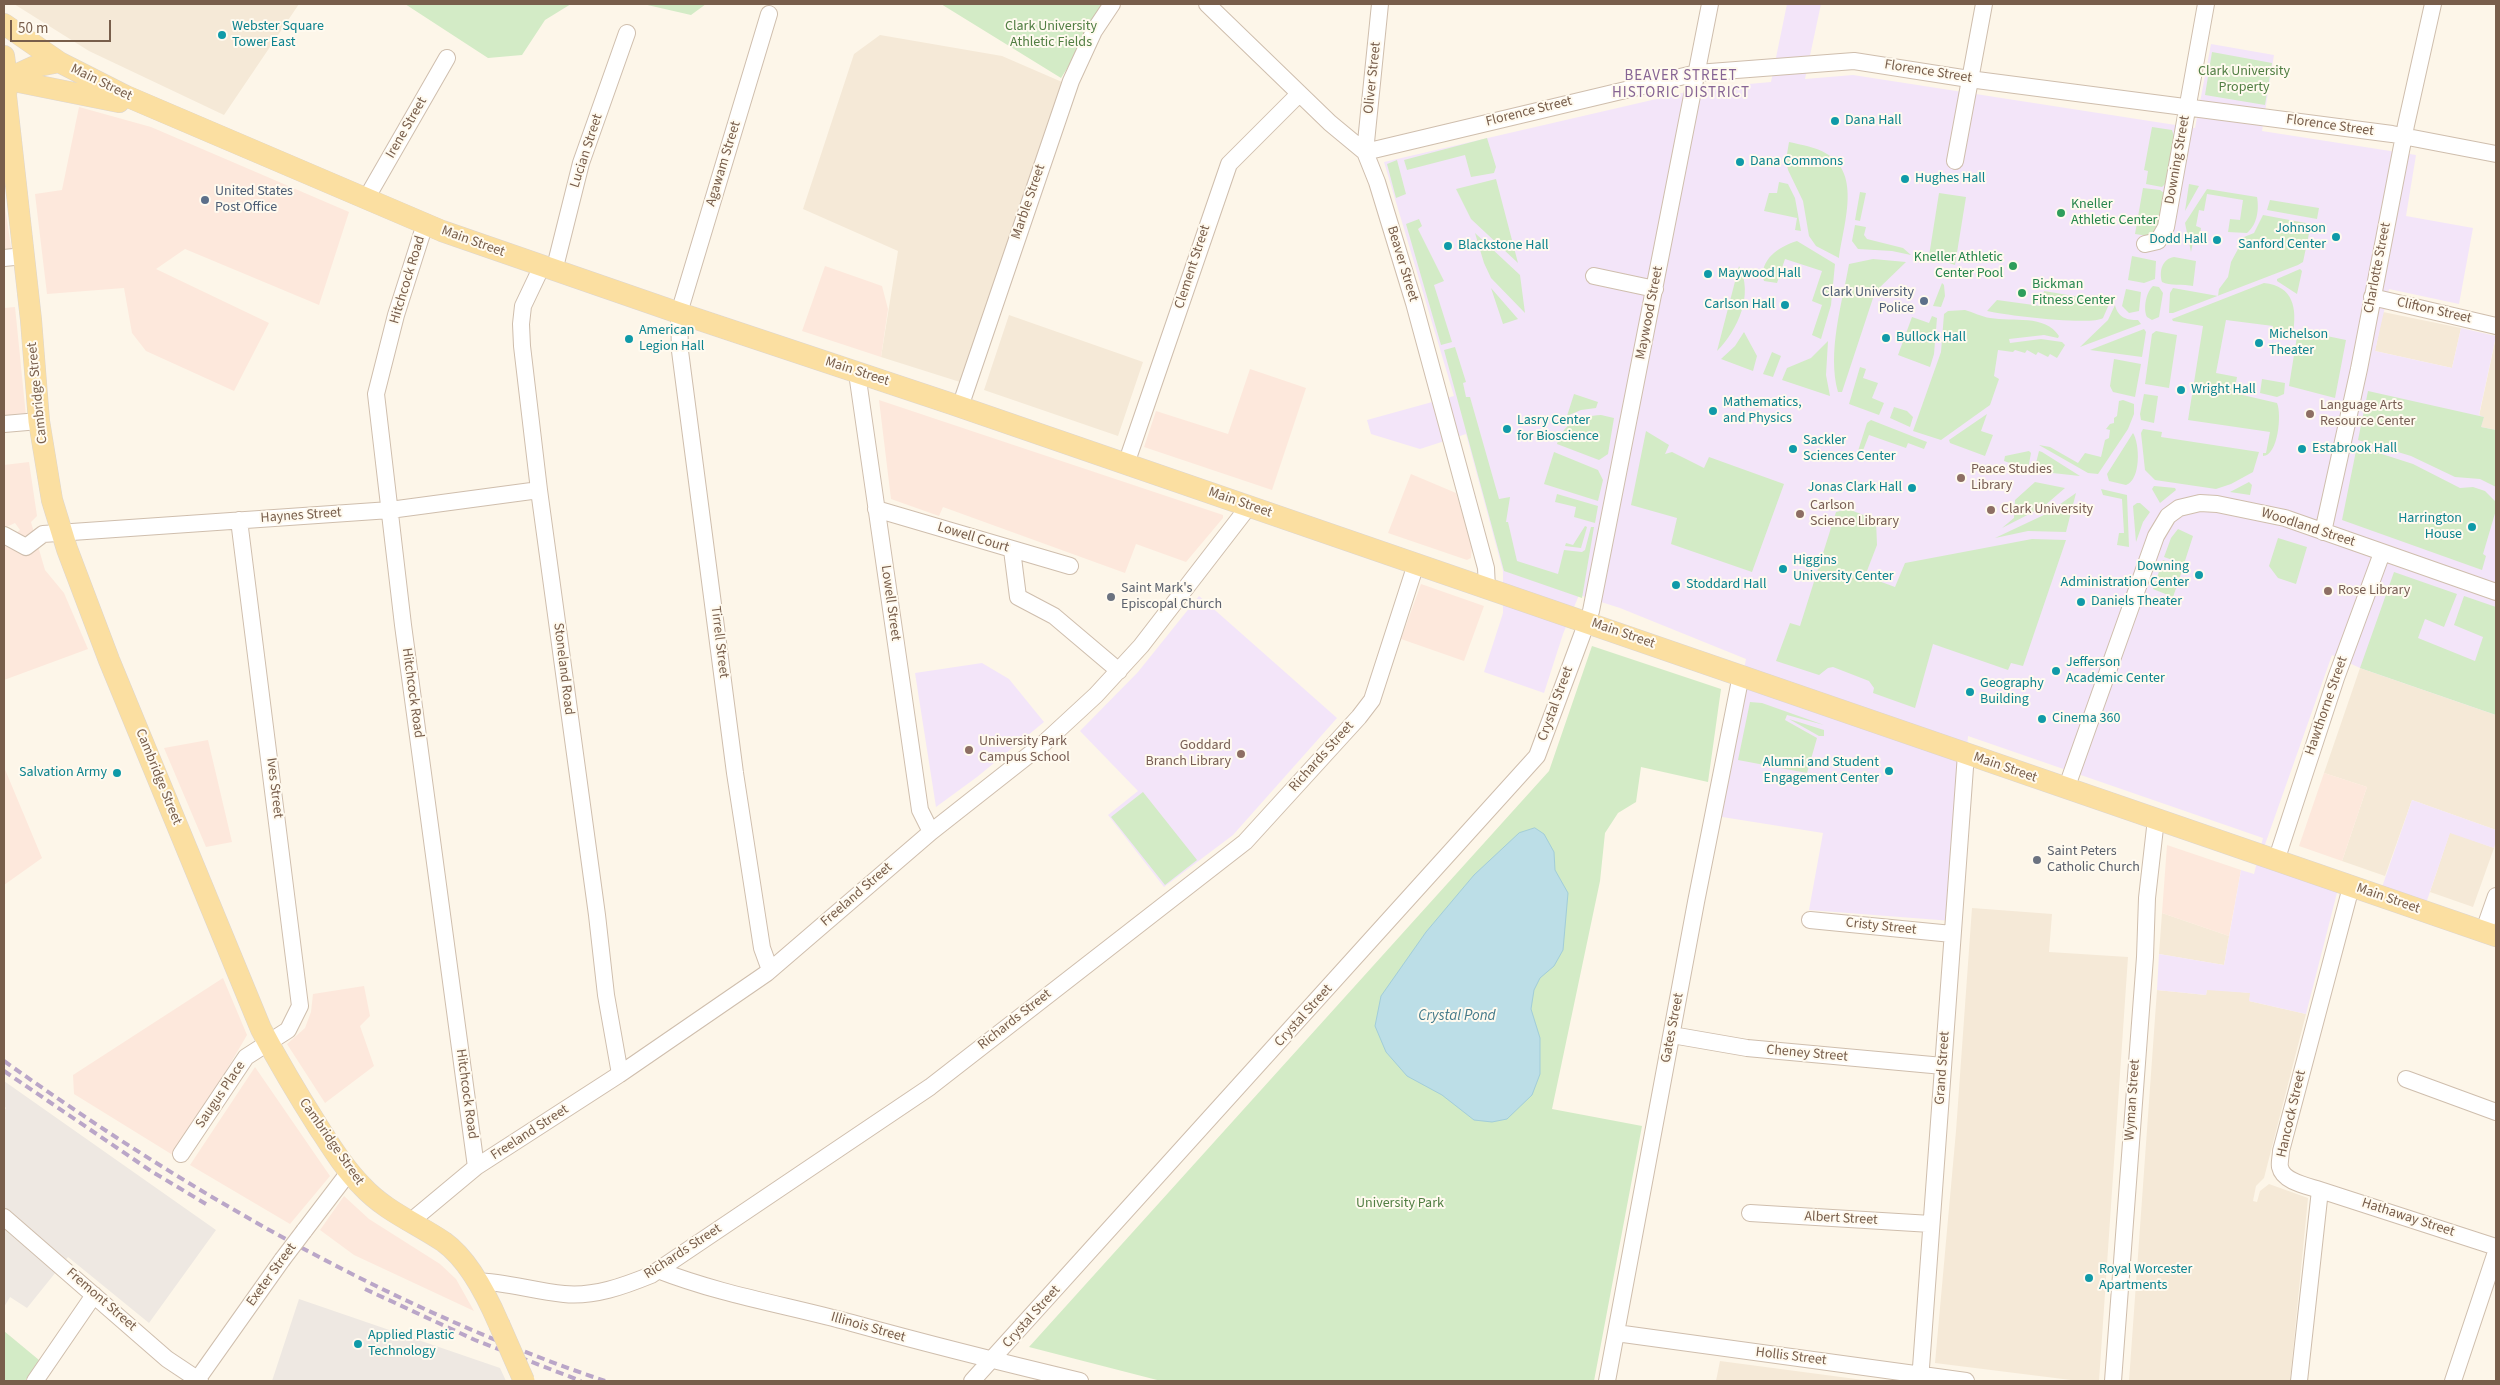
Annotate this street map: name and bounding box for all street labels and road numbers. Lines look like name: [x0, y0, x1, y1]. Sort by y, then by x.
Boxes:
street label: Oliver Street: [1361, 41, 1385, 115]
street label: Florence Street: [1883, 57, 1973, 87]
street label: Main Street: [68, 61, 134, 105]
street label: Florence Street: [1484, 93, 1574, 131]
street label: Irene Street: [383, 94, 431, 162]
street label: Lucian Street: [567, 112, 607, 190]
street label: Florence Street: [2285, 112, 2375, 140]
street label: Downing Street: [2162, 114, 2194, 206]
street label: Agawam Street: [703, 119, 745, 209]
street label: Marble Street: [1008, 162, 1050, 242]
street label: Charlotte Street: [2361, 221, 2395, 315]
street label: Main Street: [439, 223, 507, 261]
street label: Clement Street: [1172, 223, 1214, 311]
street label: Beaver Street: [1383, 224, 1421, 304]
street label: Hitchcock Road: [387, 234, 429, 326]
street label: Maywood Street: [1633, 265, 1667, 361]
street label: Clifton Street: [2395, 294, 2473, 328]
street label: Cambridge Street: [24, 341, 52, 445]
street label: Main Street: [823, 354, 891, 390]
street label: Main Street: [1206, 484, 1274, 522]
street label: Haynes Street: [260, 505, 342, 527]
street label: Woodland Street: [2259, 505, 2357, 551]
street label: Lowell Court: [935, 519, 1011, 557]
street label: Lowell Street: [876, 564, 904, 642]
street label: Tirrell Street: [706, 605, 732, 679]
street label: Main Street: [1589, 615, 1657, 653]
street label: Stoneland Road: [549, 622, 577, 716]
street label: Hitchcock Road: [397, 647, 427, 739]
street label: Hawthorne Street: [2302, 654, 2352, 758]
street label: Crystal Street: [1535, 664, 1577, 744]
street label: Richards Street: [1286, 718, 1358, 796]
street label: Cambridge Street: [131, 726, 185, 828]
street label: Main Street: [1971, 749, 2039, 787]
street label: Ives Street: [262, 757, 286, 819]
street label: Freeland Street: [818, 859, 896, 931]
street label: Main Street: [2354, 880, 2422, 918]
street label: Cristy Street: [1845, 915, 1917, 939]
street label: Crystal Street: [1272, 981, 1336, 1051]
street label: Richards Street: [975, 986, 1055, 1054]
street label: Gates Street: [1658, 992, 1688, 1064]
street label: Grand Street: [1932, 1031, 1954, 1105]
street label: Cheney Street: [1766, 1042, 1848, 1066]
street label: Hitchcock Road: [451, 1048, 481, 1140]
street label: Saugus Place: [192, 1058, 250, 1132]
street label: Wyman Street: [2122, 1059, 2144, 1141]
street label: Hancock Street: [2274, 1069, 2310, 1159]
street label: Cambridge Street: [295, 1095, 367, 1189]
street label: Freeland Street: [488, 1102, 572, 1164]
street label: Hathaway Street: [2359, 1195, 2457, 1241]
street label: Albert Street: [1804, 1209, 1878, 1229]
street label: Richards Street: [641, 1221, 725, 1283]
street label: Exeter Street: [243, 1240, 301, 1310]
street label: Fremont Street: [62, 1265, 140, 1335]
street label: Crystal Street: [1000, 1282, 1064, 1352]
street label: Illinois Street: [829, 1309, 907, 1347]
street label: Hollis Street: [1755, 1344, 1827, 1370]

